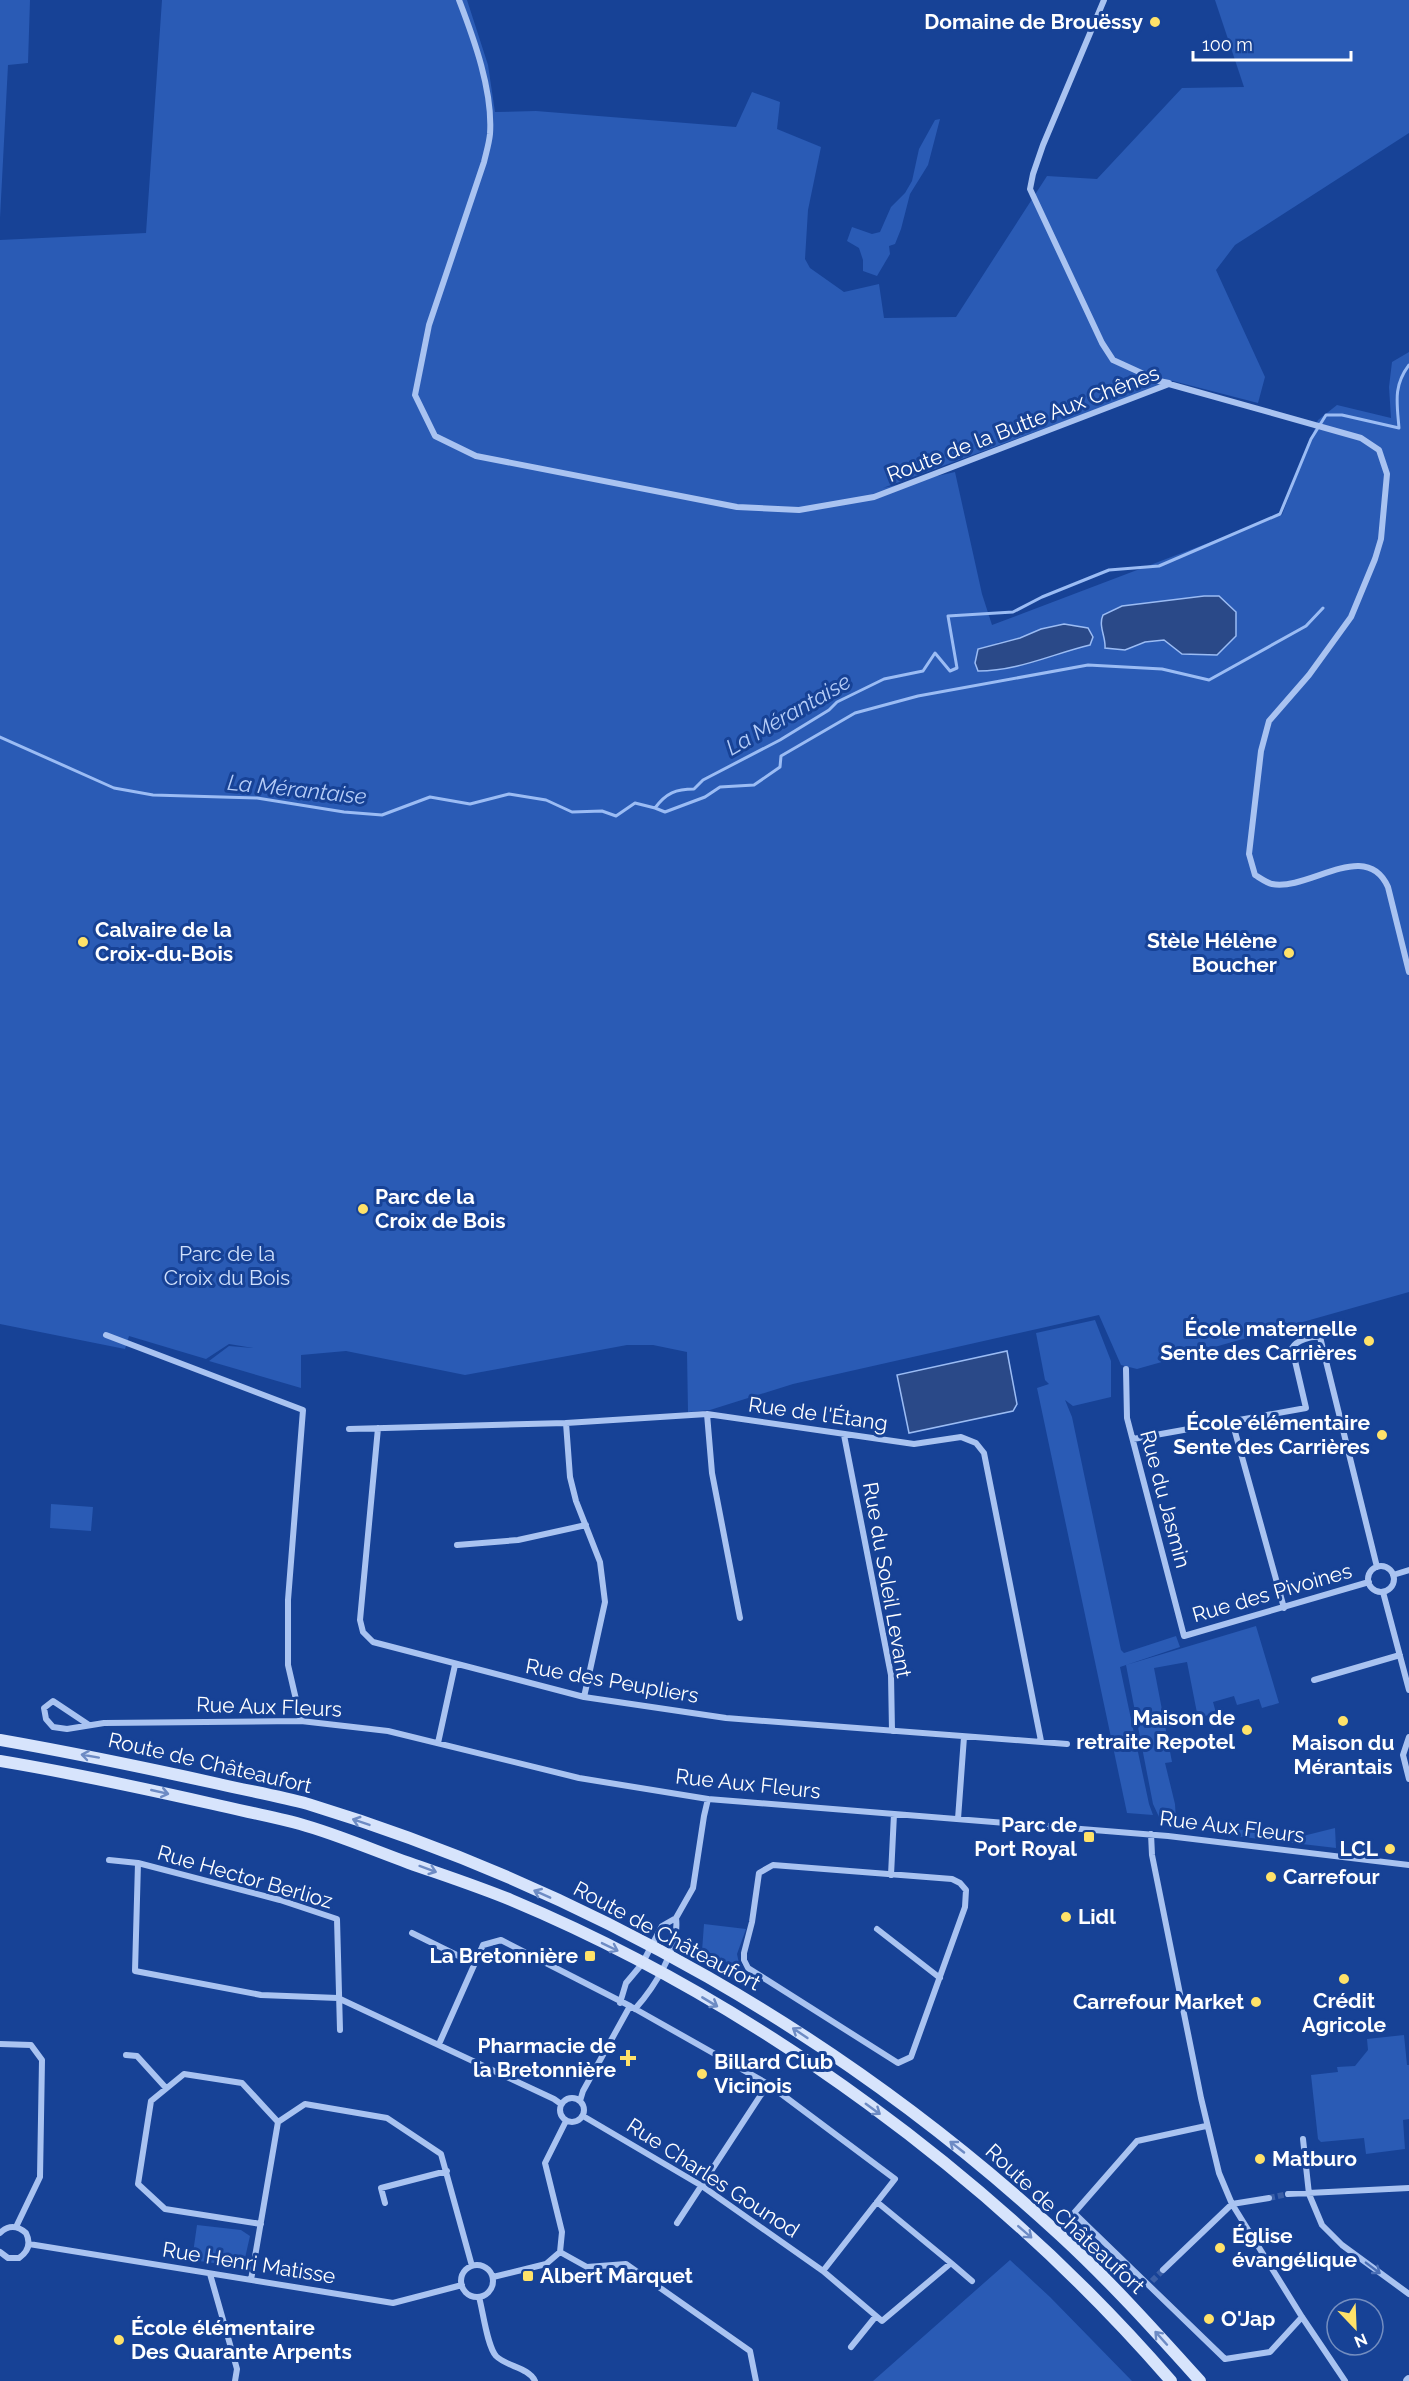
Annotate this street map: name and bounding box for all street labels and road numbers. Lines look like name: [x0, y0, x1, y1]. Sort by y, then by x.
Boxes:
street label: Route de la Butte Aux Chênes: [883, 360, 1162, 487]
street label: Rue de l'Étang: [747, 1391, 889, 1436]
street label: Rue du Jasmin: [1135, 1427, 1196, 1571]
street label: Rue du Soleil Levant: [858, 1480, 917, 1680]
street label: Rue des Pivoines: [1189, 1558, 1355, 1627]
street label: Rue des Peupliers: [524, 1653, 701, 1708]
street label: Rue Aux Fleurs: [196, 1691, 342, 1722]
street label: Route de Châteaufort: [106, 1727, 314, 1798]
street label: Rue Aux Fleurs: [674, 1763, 822, 1804]
street label: Rue Aux Fleurs: [1158, 1805, 1306, 1848]
street label: Rue Hector Berlioz: [155, 1840, 336, 1913]
street label: Route de Châteaufort: [569, 1876, 765, 1995]
street label: Rue Charles Gounod: [622, 2112, 804, 2243]
street label: Route de Châteaufort: [981, 2138, 1150, 2299]
street label: Rue Henri Matisse: [161, 2236, 337, 2289]

